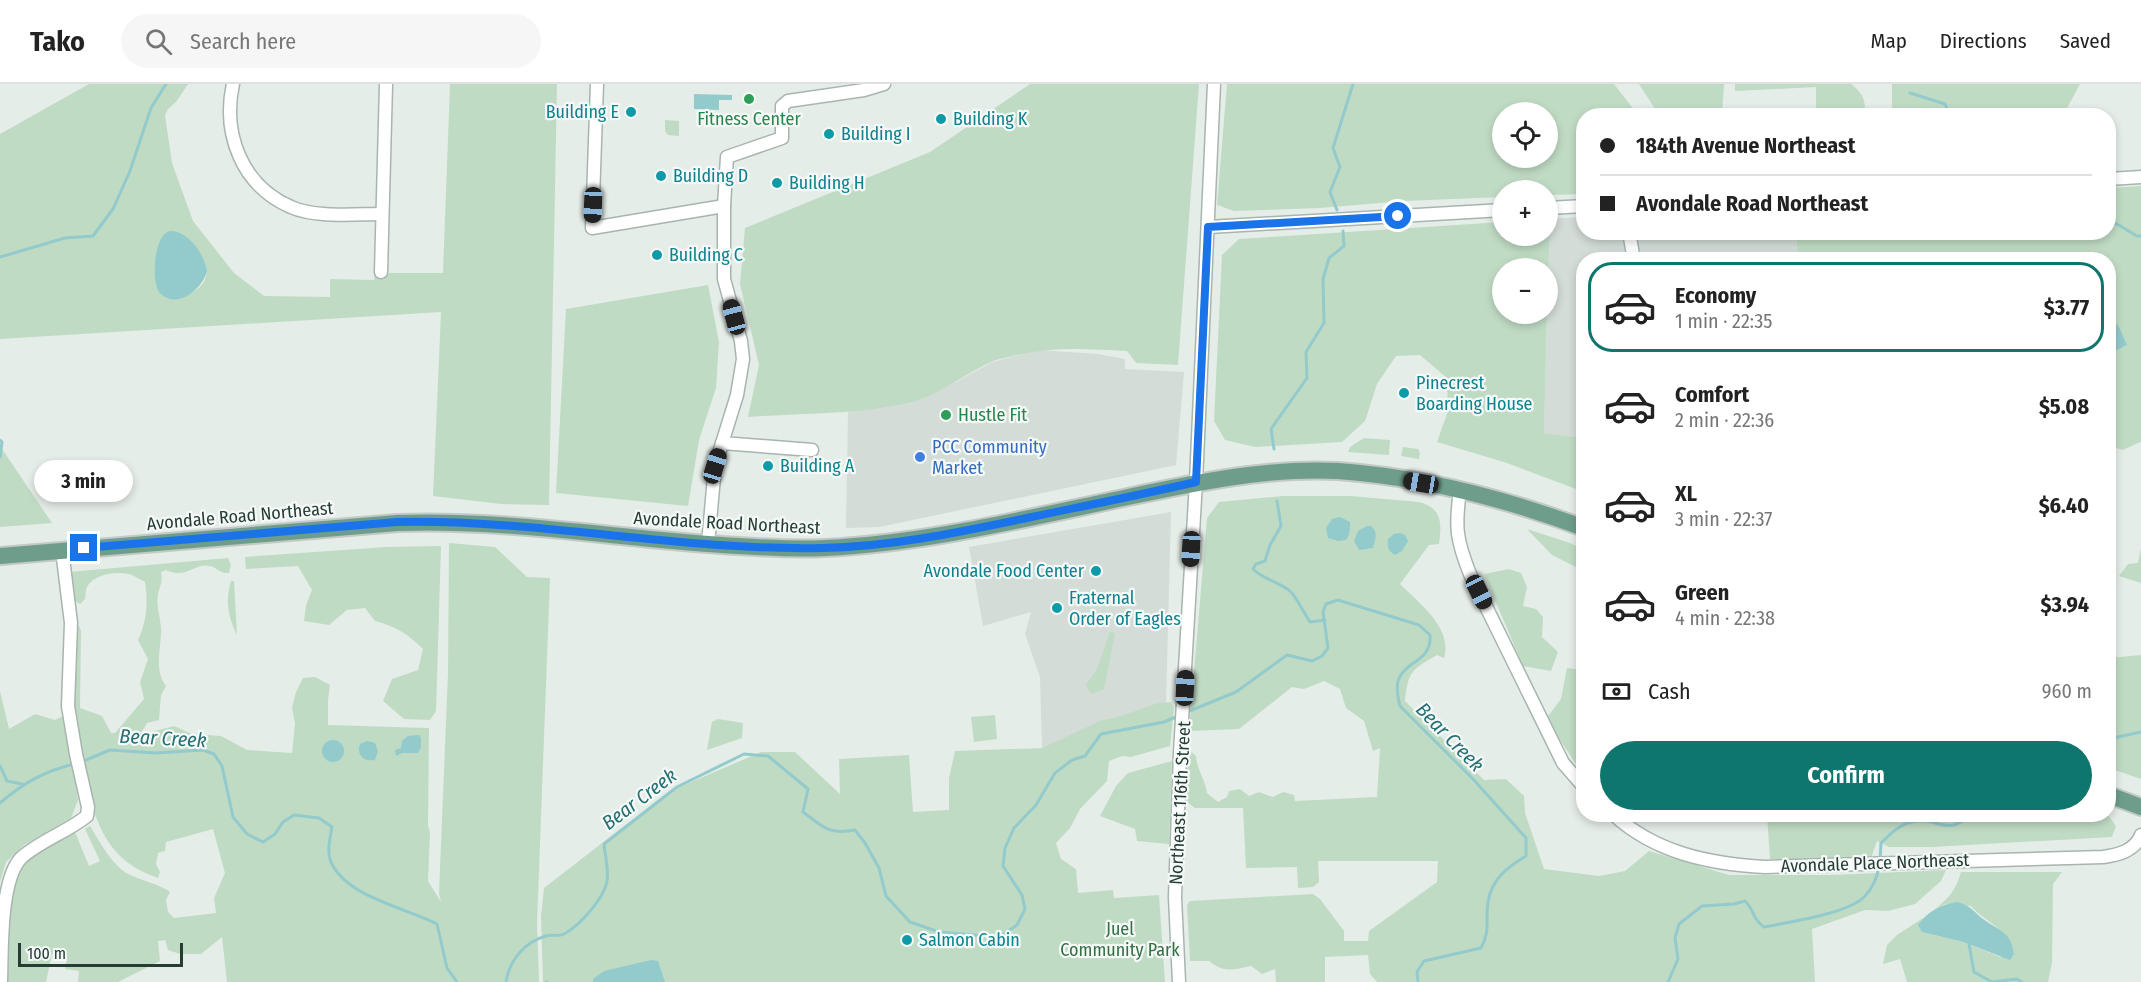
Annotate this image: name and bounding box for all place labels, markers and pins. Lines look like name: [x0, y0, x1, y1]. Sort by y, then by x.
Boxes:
marker: Fitness Center: [742, 92, 756, 106]
place label: Building E: [546, 101, 619, 123]
marker: Building E: [624, 105, 638, 119]
place label: Fitness Center: [697, 108, 801, 130]
place label: Building K: [953, 108, 1028, 130]
marker: Building K: [934, 112, 948, 126]
place label: Building I: [841, 123, 911, 145]
marker: Building I: [822, 127, 836, 141]
place label: Building D: [673, 165, 748, 187]
marker: Building D: [654, 169, 668, 183]
place label: Building H: [789, 172, 865, 194]
marker: Building H: [770, 176, 784, 190]
place label: Building C: [669, 244, 743, 266]
marker: Building C: [650, 248, 664, 262]
place label: Pinecrest Boarding House: [1416, 372, 1533, 415]
marker: Pinecrest Boarding House: [1397, 386, 1411, 400]
place label: Hustle Fit: [958, 404, 1027, 426]
marker: Hustle Fit: [939, 408, 953, 422]
place label: PCC Community Market: [932, 436, 1047, 479]
marker: PCC Community Market: [913, 450, 927, 464]
place label: Building A: [780, 455, 855, 477]
marker: Building A: [761, 459, 775, 473]
place label: Avondale Food Center: [924, 560, 1085, 582]
marker: Avondale Food Center: [1089, 564, 1103, 578]
place label: Fraternal Order of Eagles: [1069, 587, 1181, 630]
marker: Fraternal Order of Eagles: [1050, 601, 1064, 615]
place label: Salmon Cabin: [919, 929, 1020, 951]
marker: Salmon Cabin: [900, 933, 914, 947]

